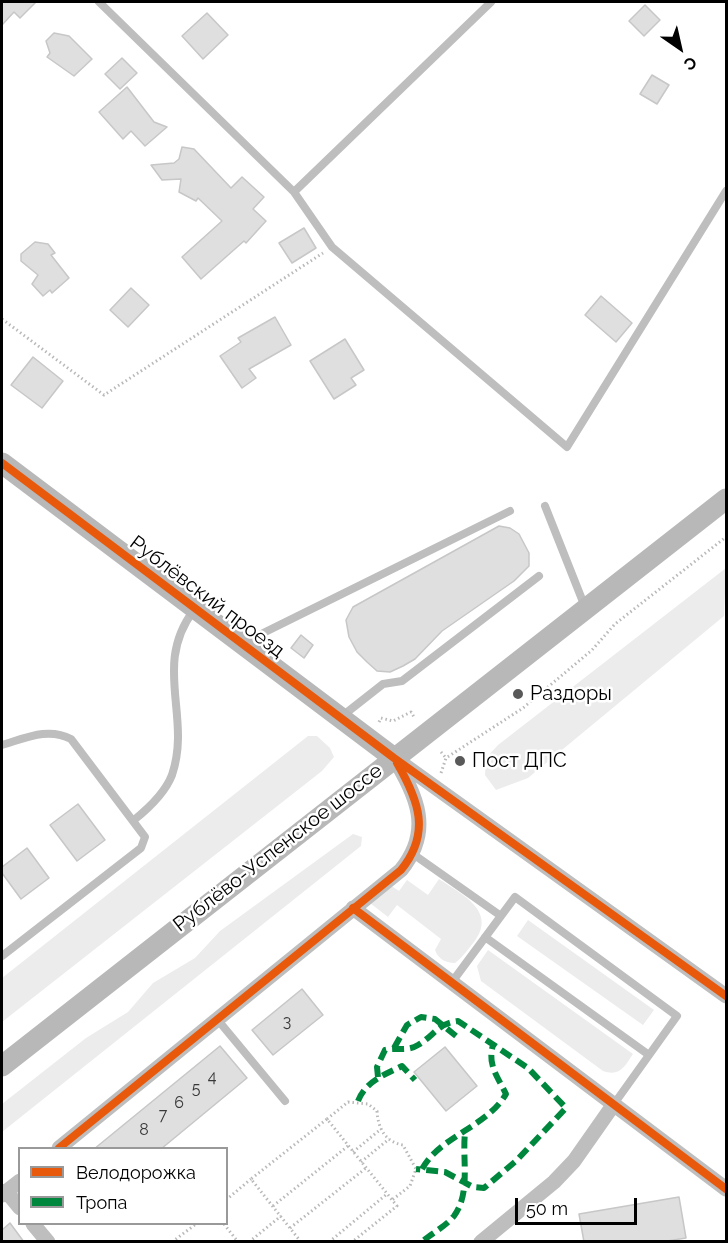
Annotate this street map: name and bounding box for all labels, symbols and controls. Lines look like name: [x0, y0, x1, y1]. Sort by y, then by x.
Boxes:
north arrow: [650, 18, 710, 78]
text: С: [680, 52, 700, 74]
street label: Рублёвский проезд: [125, 531, 289, 663]
place label: Раздоры: [530, 682, 612, 706]
marker: Раздоры: [511, 687, 525, 701]
place label: Пост ДПС: [472, 749, 567, 773]
marker: Пост ДПС: [453, 754, 467, 768]
street label: Рублёво-Успенское шоссе: [169, 759, 387, 937]
house number: 3: [283, 1012, 291, 1032]
house number: 4: [208, 1067, 216, 1087]
house number: 5: [192, 1079, 200, 1099]
house number: 6: [174, 1093, 184, 1113]
house number: 7: [159, 1105, 167, 1125]
house number: 8: [139, 1120, 149, 1140]
legend: [18, 1147, 228, 1225]
text: Велодорожка: [76, 1162, 196, 1183]
scale bar: [518, 1186, 640, 1224]
text: Тропа: [76, 1192, 127, 1213]
text: 50 m: [526, 1198, 568, 1219]

